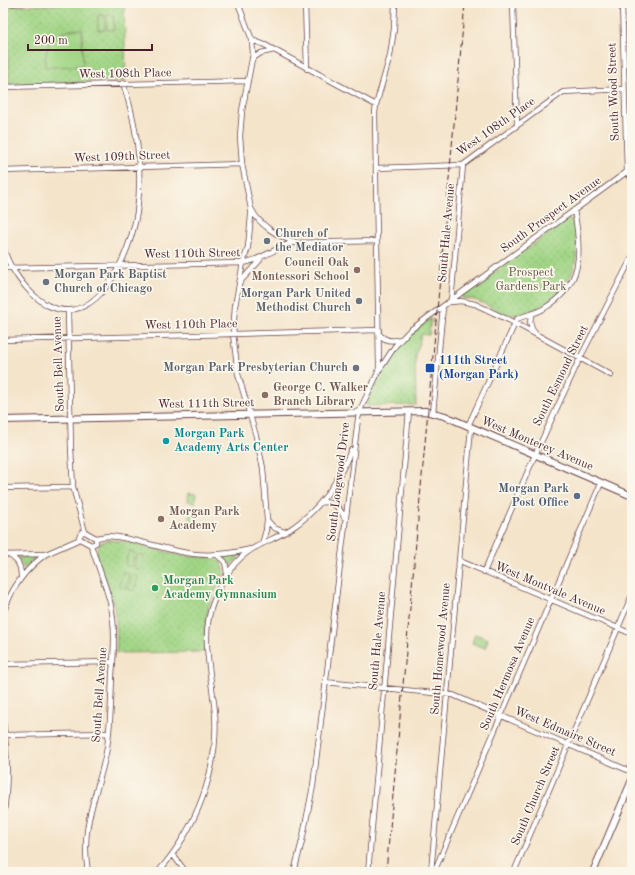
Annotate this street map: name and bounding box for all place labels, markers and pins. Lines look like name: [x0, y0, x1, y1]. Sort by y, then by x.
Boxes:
place label: Church of the Mediator: [275, 228, 343, 254]
marker: Church of the Mediator: [262, 236, 272, 246]
place label: Council Oak Montessori School: [252, 257, 349, 283]
marker: Council Oak Montessori School: [352, 265, 362, 275]
place label: Morgan Park Baptist Church of Chicago: [54, 269, 167, 295]
marker: Morgan Park Baptist Church of Chicago: [41, 277, 51, 287]
place label: Morgan Park United Methodist Church: [241, 288, 352, 314]
marker: Morgan Park United Methodist Church: [354, 296, 364, 306]
place label: 111th Street (Morgan Park): [439, 355, 519, 381]
place label: Morgan Park Presbyterian Church: [163, 362, 348, 374]
marker: 111th Street (Morgan Park): [424, 362, 436, 374]
marker: Morgan Park Presbyterian Church: [351, 363, 361, 373]
place label: George C. Walker Branch Library: [273, 382, 368, 408]
marker: George C. Walker Branch Library: [260, 390, 270, 400]
place label: Morgan Park Academy Arts Center: [174, 428, 288, 454]
marker: Morgan Park Academy Arts Center: [161, 436, 171, 446]
place label: Morgan Park Post Office: [498, 483, 569, 509]
marker: Morgan Park Post Office: [572, 491, 582, 501]
place label: Morgan Park Academy: [169, 506, 240, 532]
marker: Morgan Park Academy: [156, 514, 166, 524]
place label: Morgan Park Academy Gymnasium: [163, 575, 277, 601]
marker: Morgan Park Academy Gymnasium: [150, 583, 160, 593]

